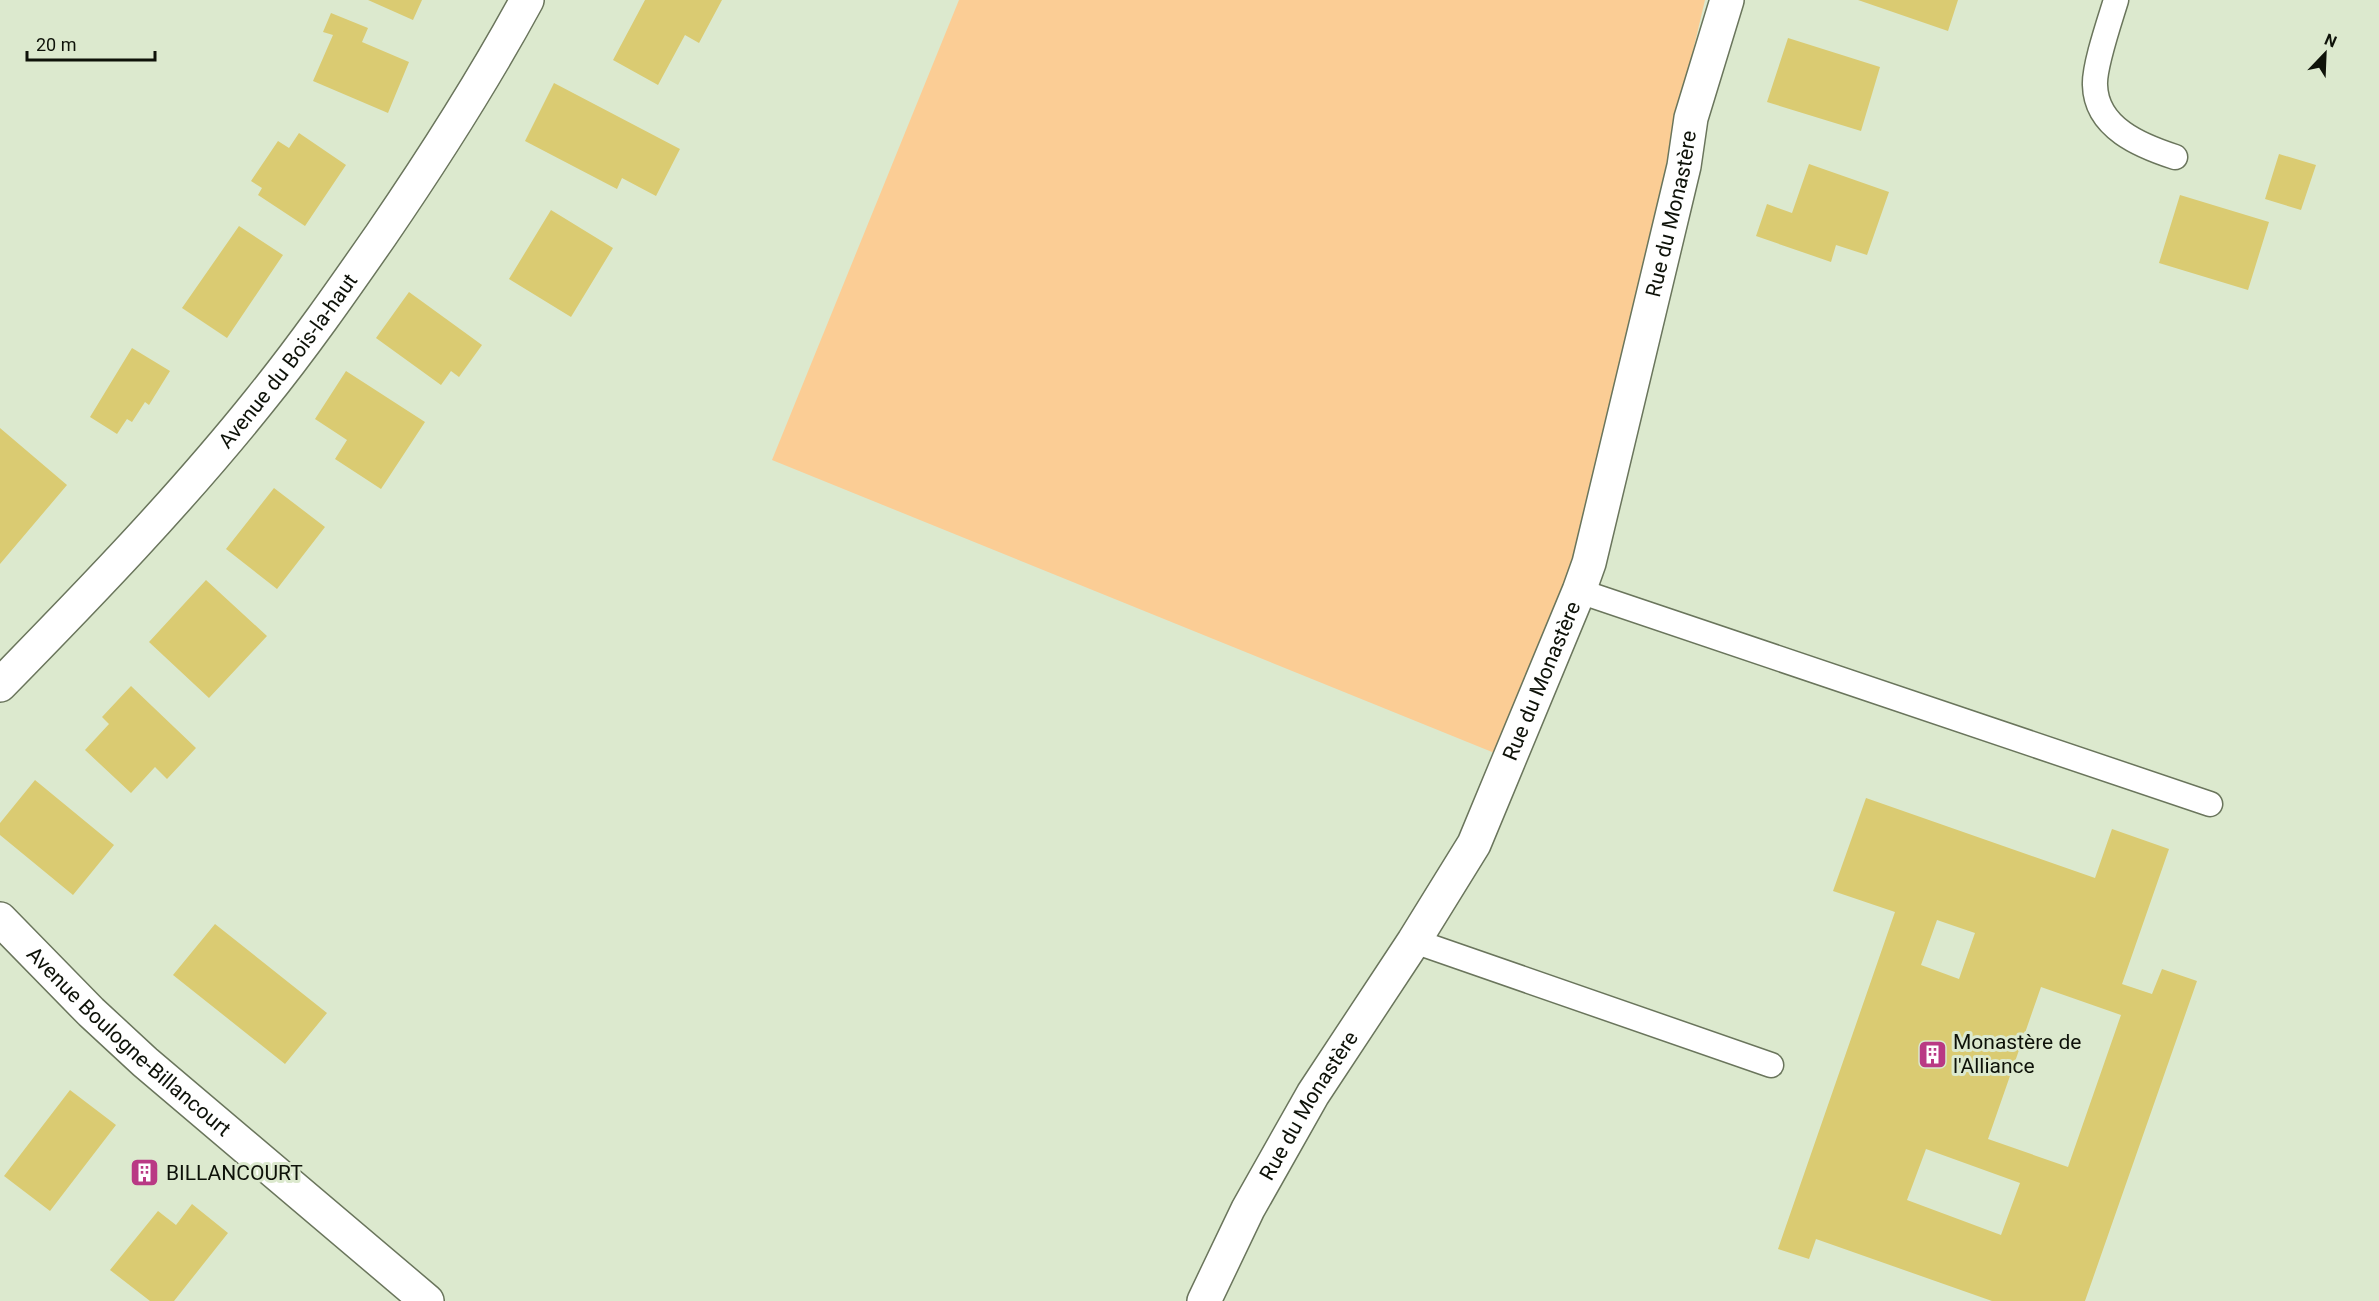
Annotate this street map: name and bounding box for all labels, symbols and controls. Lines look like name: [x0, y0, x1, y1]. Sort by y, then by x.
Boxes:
scale bar: [27, 24, 154, 62]
north arrow: [2295, 24, 2355, 84]
text: N: [2322, 30, 2340, 52]
text: 20 m: [36, 34, 76, 55]
street label: Rue du Monastère: [1641, 129, 1701, 299]
street label: Avenue du Bois-la-haut: [214, 269, 362, 453]
street label: Rue du Monastère: [1498, 598, 1585, 764]
street label: Avenue Boulogne-Billancourt: [22, 942, 236, 1141]
street label: Rue du Monastère: [1255, 1027, 1363, 1184]
place label: Monastère de l'Alliance: [1953, 1030, 2081, 1078]
building icon: Monastère de l'Alliance: [1916, 1038, 1948, 1070]
building icon: BILLANCOURT: [129, 1157, 161, 1189]
place label: BILLANCOURT: [166, 1161, 303, 1185]

